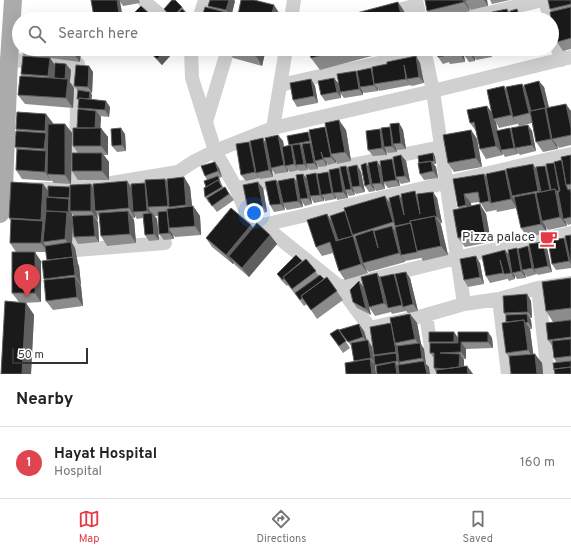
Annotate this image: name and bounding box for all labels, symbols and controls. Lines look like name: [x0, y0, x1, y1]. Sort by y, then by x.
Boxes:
search box: [12, 12, 559, 56]
icon: search: [26, 23, 48, 45]
text: Search here: [58, 25, 138, 44]
your location: [244, 203, 264, 223]
cafe icon: Pizza palace: [538, 228, 558, 248]
place label: Pizza palace: [462, 230, 535, 246]
pin: 1: [14, 264, 40, 297]
scale bar: [12, 346, 88, 365]
text: 50 m: [18, 348, 44, 362]
text: Nearby: [16, 389, 73, 411]
text: Hayat Hospital: [54, 445, 157, 464]
text: 1: [26, 455, 32, 471]
text: 160 m: [520, 455, 555, 471]
text: Hospital: [54, 464, 102, 480]
tab: Map: [78, 508, 100, 546]
tab: Directions: [256, 508, 306, 546]
tab: Saved: [463, 508, 493, 546]

